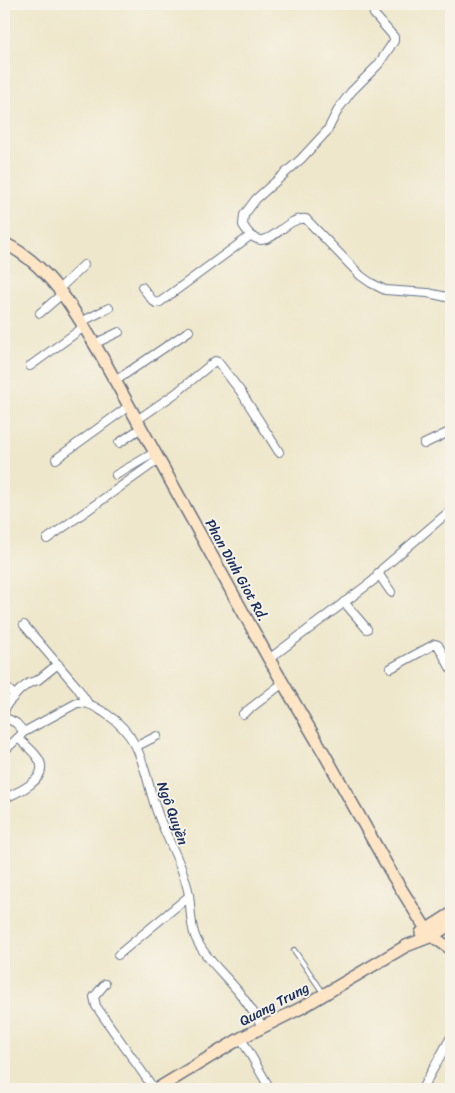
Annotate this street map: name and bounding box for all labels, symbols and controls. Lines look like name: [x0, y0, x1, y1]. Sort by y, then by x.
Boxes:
street label: Phan Dinh Giot Rd.: [198, 514, 275, 626]
street label: Ngô Quyền: [149, 778, 196, 849]
street label: Quang Trung: [235, 975, 314, 1033]

